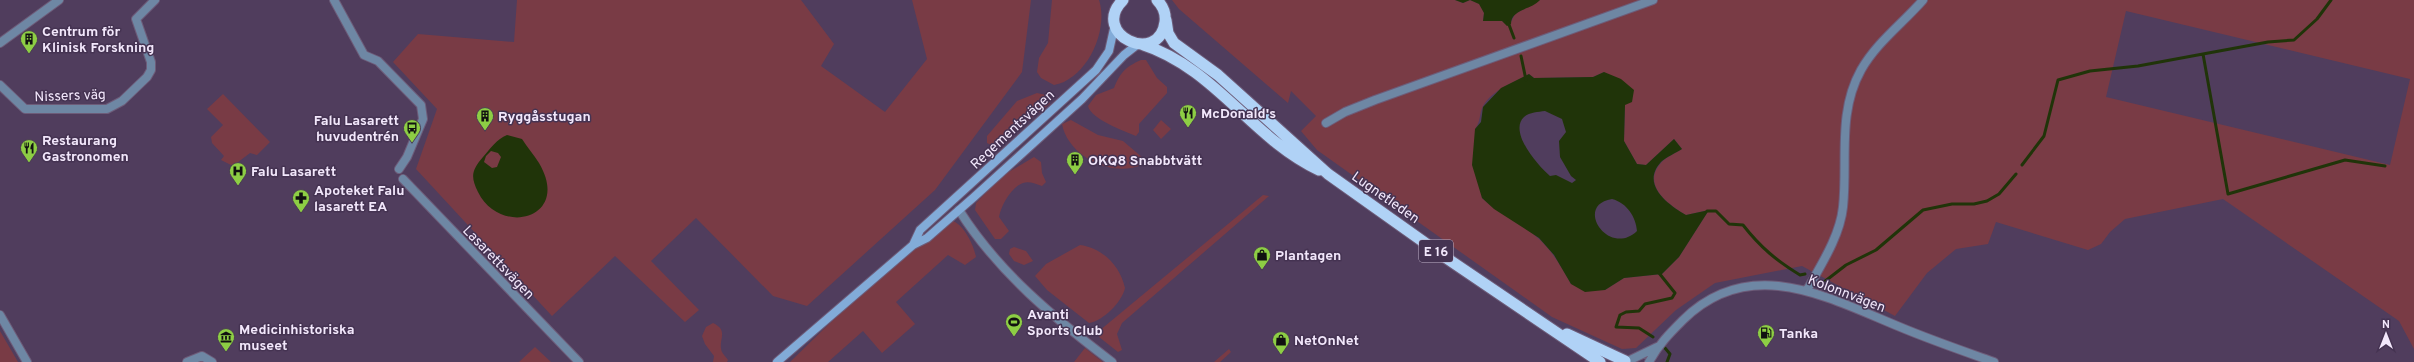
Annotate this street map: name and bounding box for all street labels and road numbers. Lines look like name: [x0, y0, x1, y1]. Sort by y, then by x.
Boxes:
street label: Nissers väg: [34, 87, 106, 106]
street label: Regementsvägen: [967, 87, 1059, 173]
street label: Lugnetleden: [1348, 169, 1422, 228]
street label: Lasarettsvägen: [459, 223, 537, 303]
road number: E 16: [1419, 240, 1453, 262]
street label: Kolonnvägen: [1805, 272, 1888, 317]

